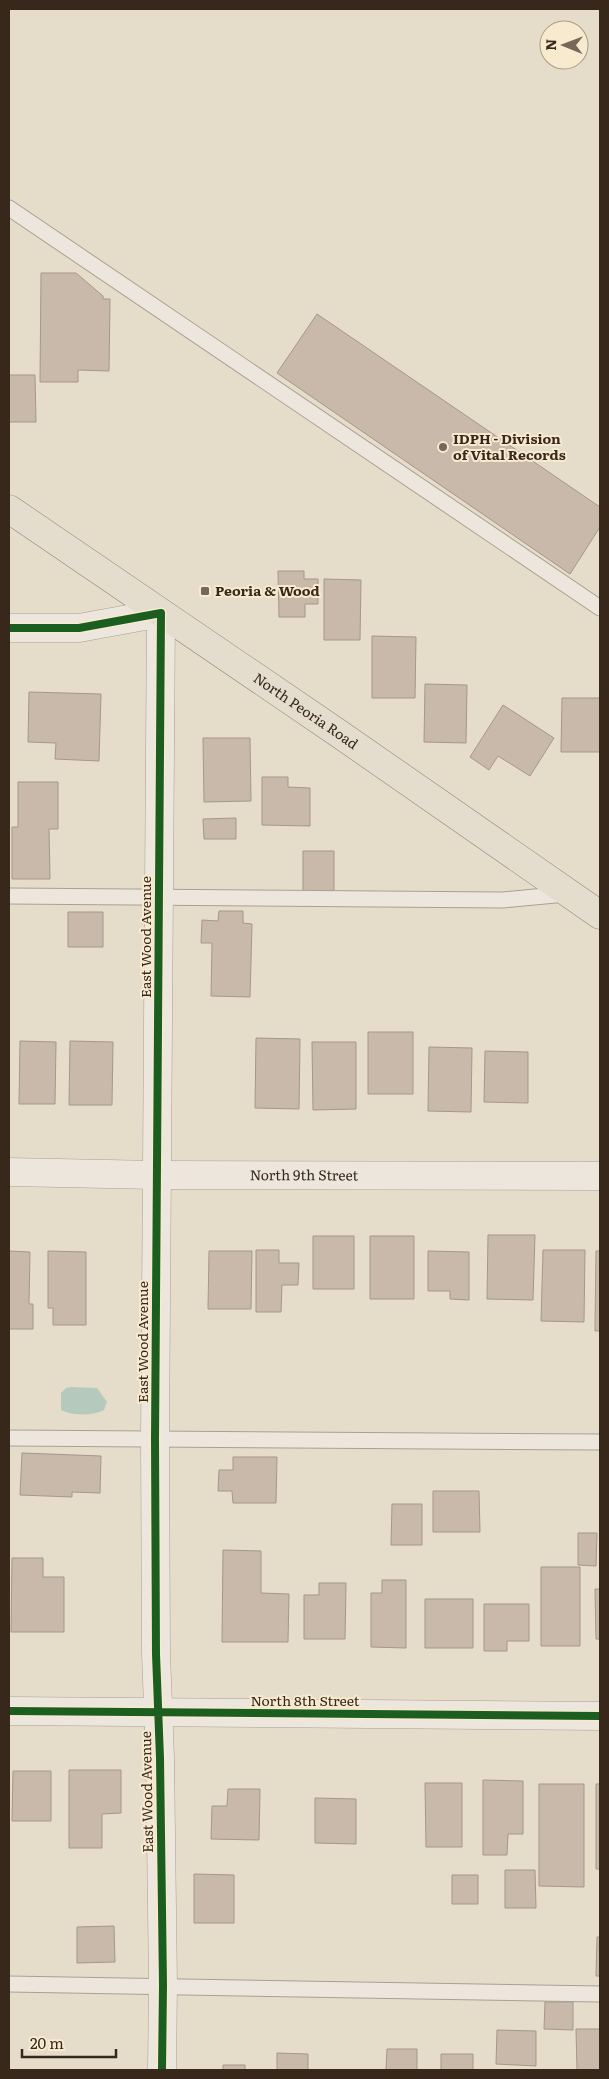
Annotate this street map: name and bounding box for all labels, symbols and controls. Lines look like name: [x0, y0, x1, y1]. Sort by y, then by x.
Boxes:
north arrow: [539, 20, 589, 70]
text: N: [540, 38, 560, 51]
place label: IDPH - Division of Vital Records: [453, 428, 566, 464]
marker: IDPH - Division of Vital Records: [437, 441, 449, 453]
place label: Peoria & Wood: [215, 580, 320, 600]
marker: Peoria & Wood: [199, 585, 211, 597]
street label: North Peoria Road: [250, 667, 363, 753]
street label: East Wood Avenue: [135, 876, 155, 998]
street label: North 9th Street: [250, 1164, 359, 1184]
street label: East Wood Avenue: [132, 1281, 152, 1403]
street label: North 8th Street: [251, 1690, 360, 1710]
street label: East Wood Avenue: [135, 1731, 157, 1853]
scale bar: [22, 2026, 116, 2058]
text: 20 m: [30, 2031, 64, 2054]

